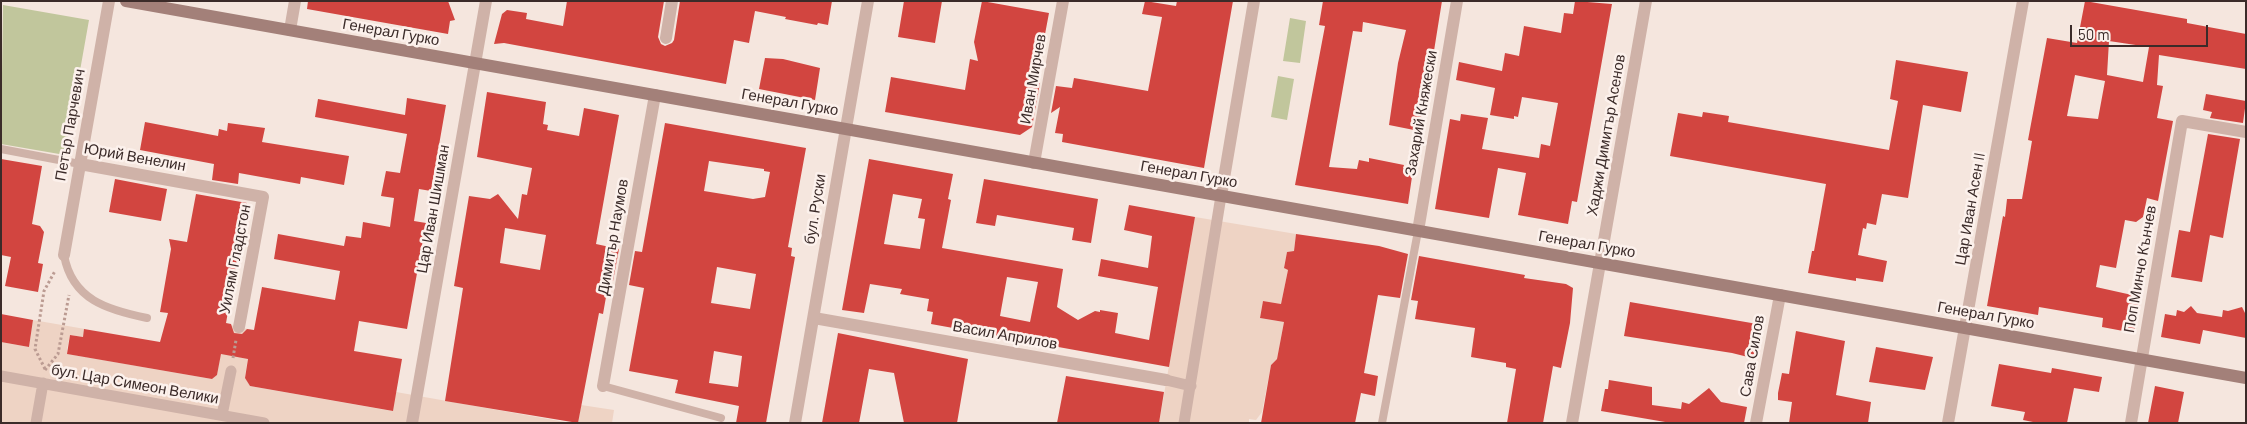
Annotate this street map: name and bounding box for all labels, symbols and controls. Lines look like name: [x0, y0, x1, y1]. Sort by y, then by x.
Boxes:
street label: Генерал Гурко: [341, 15, 441, 49]
scale bar: [2072, 15, 2210, 47]
text: 50 m: [2078, 25, 2110, 43]
street label: Иван Мирчев: [1016, 33, 1050, 125]
street label: Захарий Княжески: [1401, 49, 1441, 177]
street label: Хаджи Димитър Асенов: [1583, 53, 1629, 217]
street label: Петър Парчевич: [51, 67, 89, 183]
street label: Генерал Гурко: [740, 85, 840, 119]
street label: Юрий Венелин: [83, 139, 187, 175]
street label: Цар Иван Шишман: [413, 143, 453, 275]
street label: Цар Иван Асен II: [1951, 151, 1989, 267]
street label: Генерал Гурко: [1139, 157, 1239, 191]
street label: бул. Руски: [801, 172, 829, 246]
street label: Димитър Наумов: [594, 177, 632, 297]
street label: Уилям Гладстон: [216, 203, 254, 315]
street label: Поп Минчо Кънчев: [2120, 204, 2160, 334]
street label: Генерал Гурко: [1537, 227, 1637, 261]
street label: Генерал Гурко: [1936, 298, 2036, 332]
street label: Сава Силов: [1736, 314, 1768, 398]
street label: Васил Априлов: [951, 317, 1059, 353]
street label: бул. Цар Симеон Велики: [50, 360, 220, 408]

